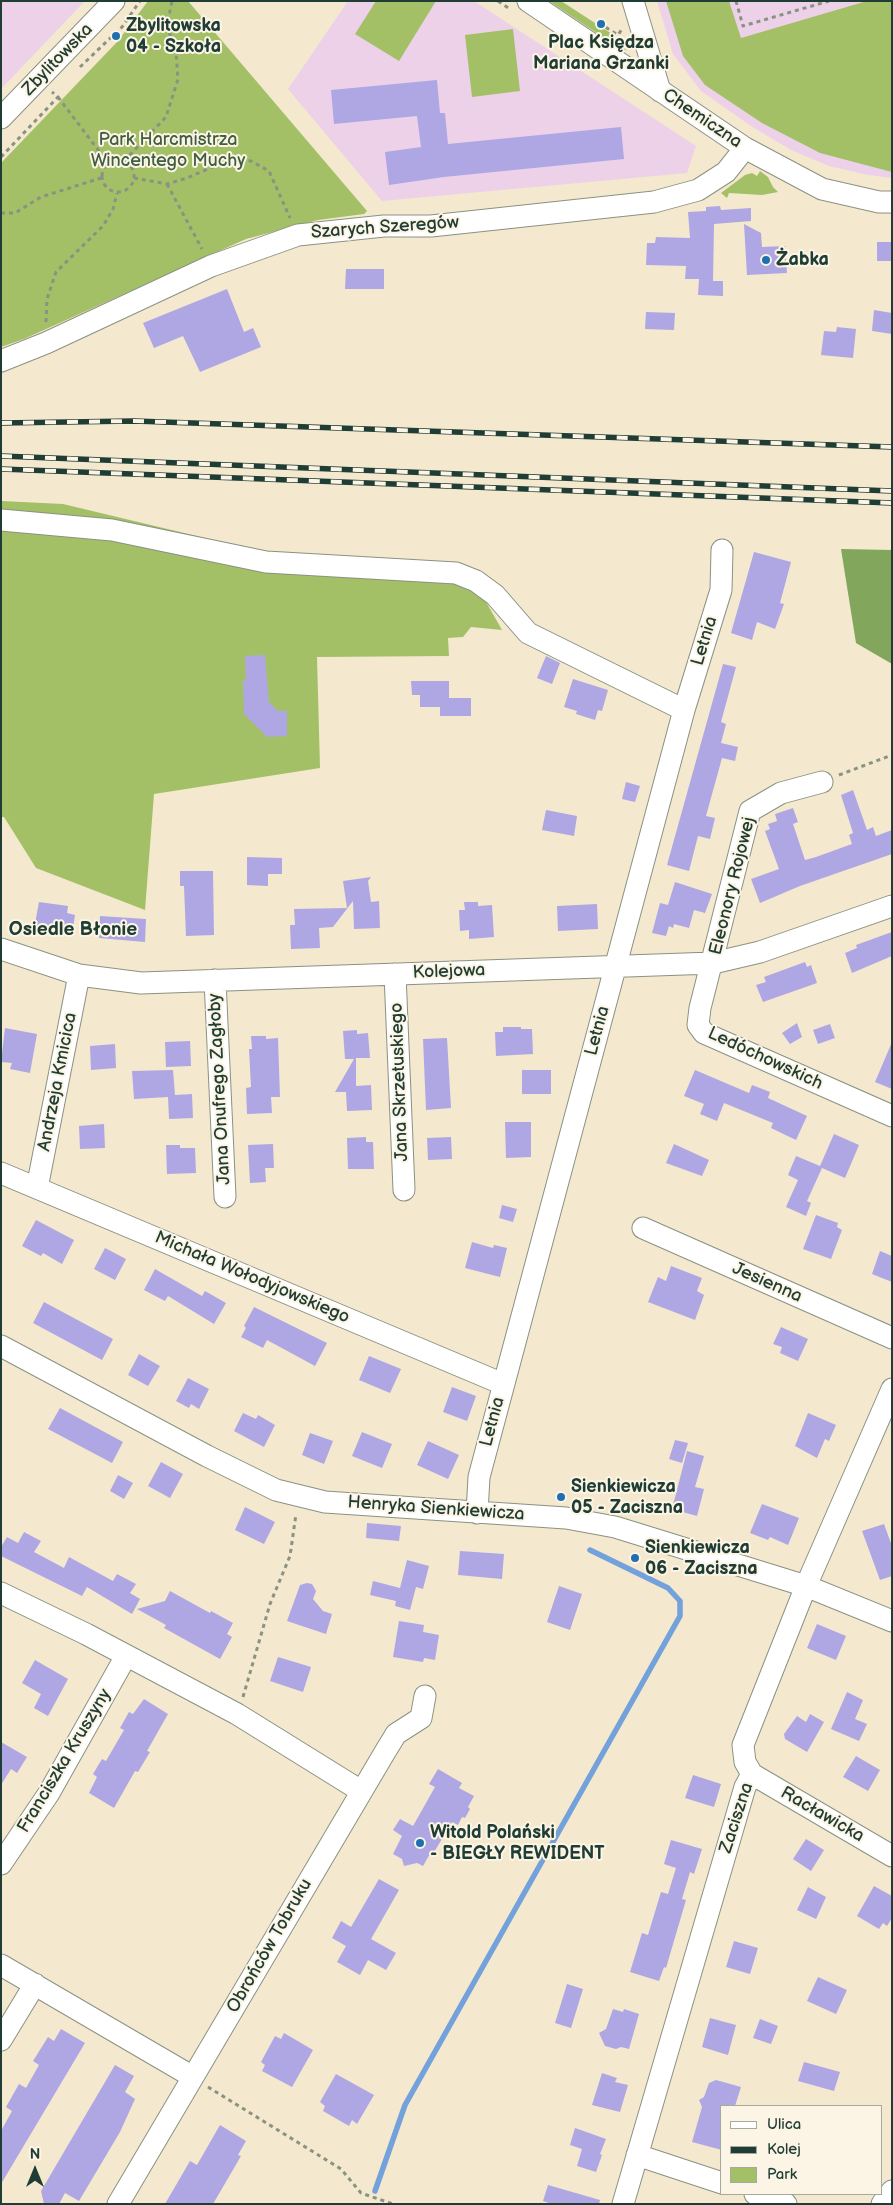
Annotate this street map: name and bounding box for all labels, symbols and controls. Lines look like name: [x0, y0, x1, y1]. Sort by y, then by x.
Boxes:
place label: Zbylitowska 04 - Szkoła: [126, 15, 221, 58]
marker: Plac Księdza Mariana Grzanki: [595, 18, 607, 30]
street label: Zbylitowska: [18, 19, 98, 101]
marker: Zbylitowska 04 - Szkoła: [110, 30, 122, 42]
place label: Plac Księdza Mariana Grzanki: [533, 32, 669, 74]
street label: Chemiczna: [658, 85, 746, 153]
park label: Park Harcmistrza Wincentego Muchy: [91, 129, 245, 172]
street label: Szarych Szeregów: [310, 212, 460, 244]
place label: Żabka: [776, 249, 829, 271]
marker: Żabka: [760, 254, 772, 266]
street label: Letnia: [687, 614, 723, 668]
street label: Eleonory Rojowej: [705, 815, 761, 957]
district label: Osiedle Błonie: [9, 919, 137, 941]
street label: Kolejowa: [412, 960, 486, 984]
street label: Jana Onufrego Zagłoby: [204, 993, 236, 1185]
street label: Jana Skrzetuskiego: [386, 1002, 414, 1162]
street label: Letnia: [581, 1004, 615, 1058]
street label: Andrzeja Kmicica: [34, 1011, 82, 1153]
street label: Ledóchowskich: [704, 1023, 826, 1095]
street label: Michała Wołodyjowskiego: [151, 1227, 353, 1329]
street label: Jesienna: [729, 1258, 805, 1308]
street label: Letnia: [476, 1395, 510, 1449]
place label: Sienkiewicza 05 - Zaciszna: [571, 1476, 683, 1518]
marker: Sienkiewicza 05 - Zaciszna: [555, 1491, 567, 1503]
street label: Henryka Sienkiewicza: [347, 1492, 525, 1526]
place label: Sienkiewicza 06 - Zaciszna: [645, 1537, 758, 1580]
marker: Sienkiewicza 06 - Zaciszna: [629, 1552, 641, 1564]
street label: Franciszka Kruszyny: [13, 1685, 117, 1837]
street label: Zaciszna: [715, 1780, 759, 1856]
street label: Racławicka: [776, 1782, 868, 1848]
place label: Witold Polański - BIEGŁY REWIDENT: [430, 1822, 605, 1865]
marker: Witold Polański - BIEGŁY REWIDENT: [414, 1837, 426, 1849]
street label: Obrońców Tobruku: [223, 1875, 317, 2017]
legend: [720, 2105, 883, 2195]
text: Ulica: [767, 2115, 801, 2134]
text: Kolej: [767, 2140, 801, 2159]
north arrow: [10, 2145, 60, 2195]
text: N: [30, 2146, 40, 2163]
text: Park: [767, 2165, 797, 2184]

